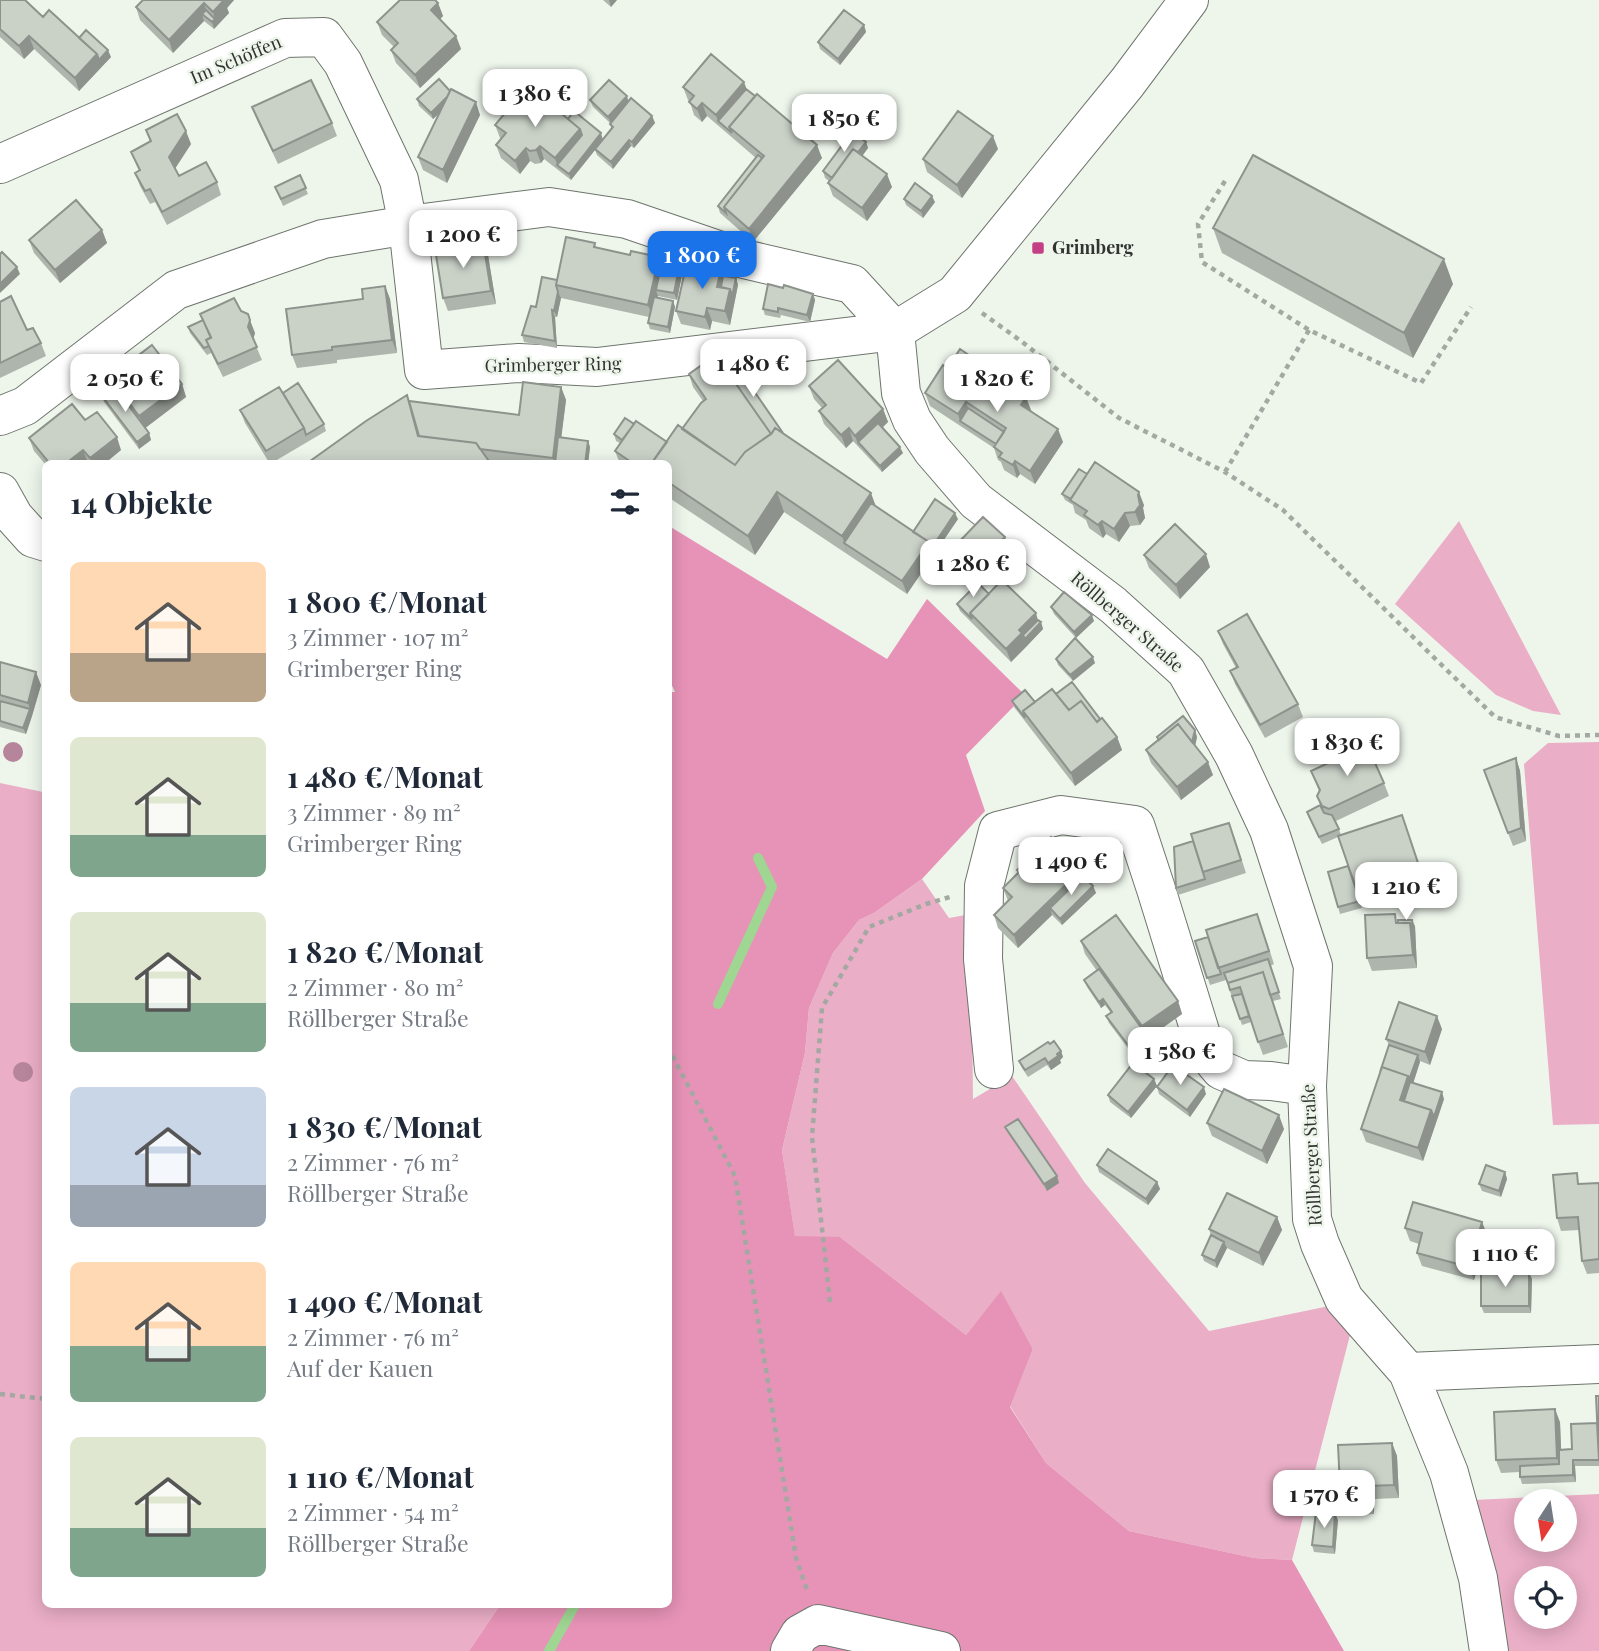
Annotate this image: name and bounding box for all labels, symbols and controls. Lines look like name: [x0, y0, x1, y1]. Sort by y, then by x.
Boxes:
street label: Im Schöffen: [186, 29, 285, 89]
pin: 1 380 €: [470, 69, 600, 129]
text: 1 380 €: [498, 76, 572, 107]
pin: 1 850 €: [779, 94, 909, 154]
text: 1 850 €: [808, 101, 880, 132]
pin: 1 200 €: [398, 210, 528, 270]
text: 1 200 €: [425, 217, 501, 248]
pin: 1 800 €: [637, 232, 767, 291]
place label: Grimberg: [1052, 235, 1134, 259]
text: 1 800 €: [664, 238, 740, 269]
marker: Grimberg: [1030, 240, 1046, 256]
pin: 1 480 €: [688, 340, 818, 399]
text: 1 480 €: [716, 346, 790, 377]
street label: Grimberger Ring: [484, 351, 622, 377]
pin: 2 050 €: [60, 354, 190, 414]
pin: 1 820 €: [932, 354, 1062, 414]
text: 2 050 €: [86, 361, 164, 392]
text: 1 820 €: [960, 361, 1034, 392]
text: 14 Objekte: [70, 482, 213, 522]
icon: filters: [606, 483, 644, 521]
pin: 1 280 €: [908, 540, 1038, 599]
text: 1 280 €: [936, 546, 1010, 577]
street label: Röllberger Straße: [1066, 566, 1189, 677]
text: 1 800 €/Monat: [287, 581, 487, 621]
icon: home: [126, 590, 210, 674]
text: 3 Zimmer · 107 m²: [287, 621, 469, 652]
text: Grimberger Ring: [287, 652, 462, 683]
pin: 1 830 €: [1282, 718, 1412, 778]
text: 1 830 €: [1311, 725, 1383, 756]
text: 1 480 €/Monat: [287, 756, 483, 796]
icon: home: [126, 765, 210, 849]
text: 3 Zimmer · 89 m²: [287, 796, 461, 827]
text: Grimberger Ring: [287, 827, 462, 858]
pin: 1 490 €: [1006, 838, 1136, 897]
text: 1 490 €: [1034, 844, 1108, 875]
pin: 1 210 €: [1341, 862, 1471, 922]
text: 1 210 €: [1371, 869, 1441, 900]
text: 1 820 €/Monat: [287, 931, 483, 971]
icon: home: [126, 940, 210, 1024]
text: 2 Zimmer · 80 m²: [287, 971, 464, 1002]
text: Röllberger Straße: [287, 1002, 469, 1033]
pin: 1 580 €: [1115, 1028, 1245, 1087]
text: 1 580 €: [1144, 1034, 1216, 1065]
street label: Röllberger Straße: [1295, 1083, 1327, 1227]
text: 1 830 €/Monat: [287, 1106, 482, 1146]
icon: home: [126, 1115, 210, 1199]
text: 2 Zimmer · 76 m²: [287, 1146, 459, 1177]
text: Röllberger Straße: [287, 1177, 469, 1208]
pin: 1 110 €: [1440, 1230, 1570, 1289]
text: 1 110 €: [1472, 1236, 1538, 1267]
text: 1 490 €/Monat: [287, 1281, 482, 1321]
icon: home: [126, 1290, 210, 1374]
text: 2 Zimmer · 76 m²: [287, 1321, 459, 1352]
text: Auf der Kauen: [287, 1352, 433, 1383]
text: 1 110 €/Monat: [287, 1456, 474, 1496]
icon: home: [126, 1465, 210, 1549]
pin: 1 570 €: [1259, 1470, 1389, 1530]
text: 1 570 €: [1289, 1477, 1359, 1508]
north arrow: [1514, 1489, 1577, 1552]
map controls: [1514, 1489, 1577, 1629]
text: 2 Zimmer · 54 m²: [287, 1496, 459, 1527]
text: Röllberger Straße: [287, 1527, 469, 1558]
button: locate: [1514, 1566, 1577, 1629]

